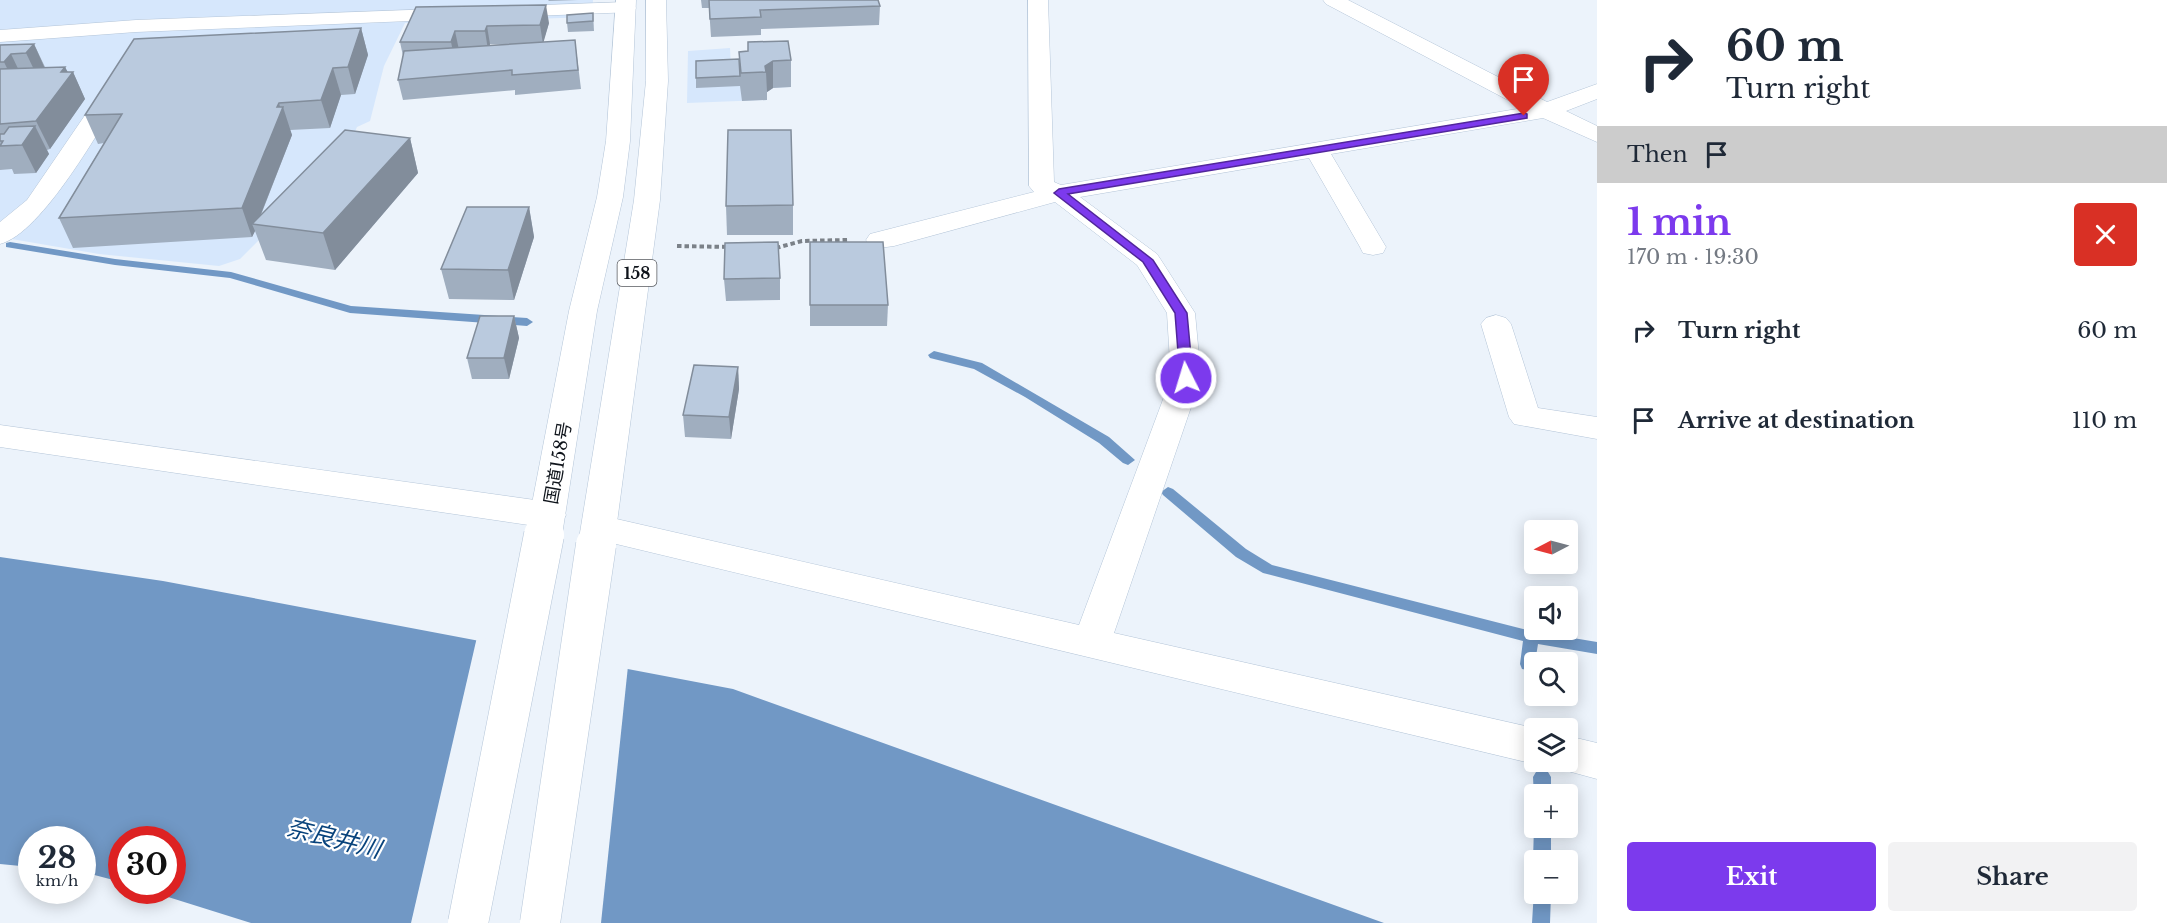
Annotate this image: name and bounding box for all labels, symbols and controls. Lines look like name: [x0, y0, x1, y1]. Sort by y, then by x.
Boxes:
text: 60 m: [1726, 20, 1844, 72]
icon: right: [1627, 24, 1705, 102]
pin: [1498, 54, 1549, 116]
icon: arrive: [1507, 63, 1540, 96]
text: Turn right: [1726, 72, 1870, 105]
icon: arrive: [1700, 138, 1733, 171]
text: Then: [1627, 141, 1688, 168]
text: 1 min: [1627, 200, 1731, 245]
button: close: [2074, 203, 2137, 266]
text: 170 m · 19:30: [1627, 245, 1759, 269]
road number: 158: [618, 260, 656, 286]
icon: right: [1627, 314, 1660, 347]
text: Turn right: [1678, 317, 1800, 344]
text: 60 m: [2077, 317, 2137, 344]
position arrow: [1154, 346, 1218, 410]
icon: arrive: [1627, 404, 1660, 437]
text: Arrive at destination: [1678, 407, 1915, 434]
text: 110 m: [2072, 407, 2137, 434]
street label: 国道158号: [540, 420, 576, 506]
north arrow: [1524, 520, 1578, 574]
map controls: [1524, 520, 1578, 904]
button: sound: [1524, 586, 1578, 640]
button: search: [1524, 652, 1578, 706]
button: layers: [1524, 718, 1578, 772]
button: +: [1524, 784, 1578, 838]
water label: 奈良井川: [284, 812, 387, 864]
speed limit sign: 30: [108, 826, 186, 904]
text: 28: [38, 839, 76, 876]
button: Exit: [1627, 842, 1876, 911]
button: Share: [1888, 842, 2137, 911]
button: −: [1524, 850, 1578, 904]
text: km/h: [36, 871, 78, 890]

